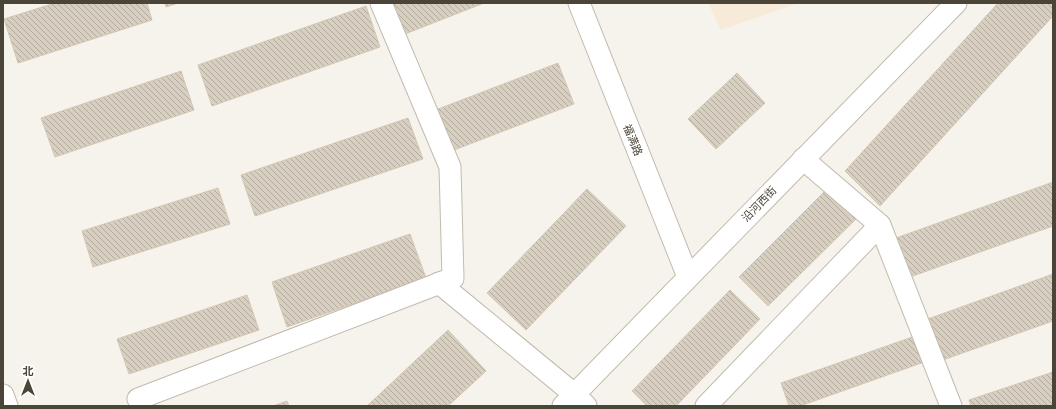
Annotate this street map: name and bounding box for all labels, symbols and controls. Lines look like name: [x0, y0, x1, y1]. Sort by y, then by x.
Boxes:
street label: 福满路: [620, 122, 646, 158]
street label: 沿河西街: [739, 183, 779, 225]
north arrow: [8, 361, 48, 401]
text: 北: [23, 364, 34, 378]

